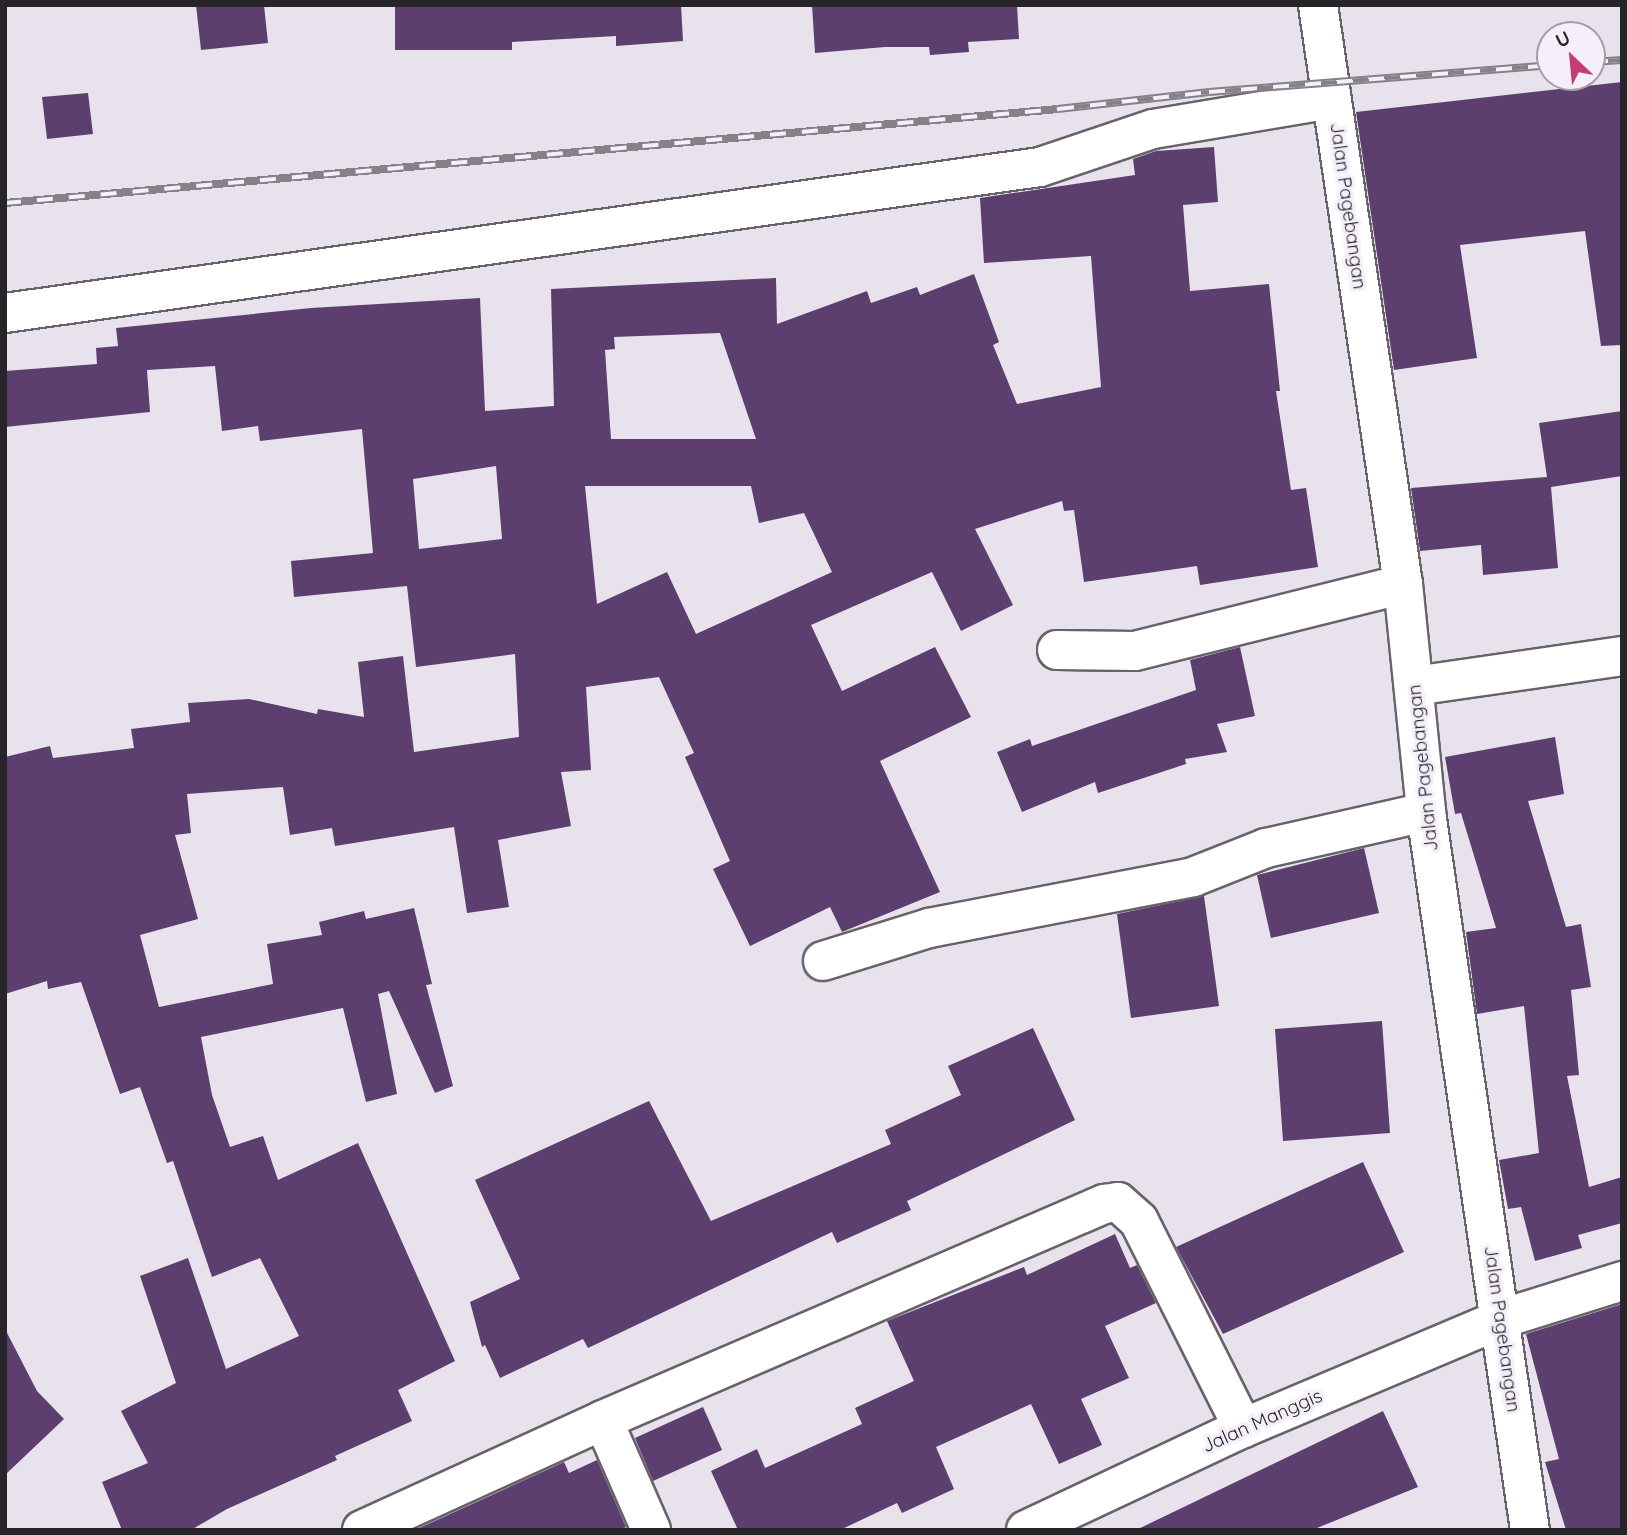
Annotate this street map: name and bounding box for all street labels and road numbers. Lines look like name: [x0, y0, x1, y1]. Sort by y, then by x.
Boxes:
street label: Jalan Pagebangan: [1325, 121, 1371, 291]
street label: Jalan Pagebangan: [1403, 683, 1443, 853]
street label: Jalan Pagebangan: [1479, 1244, 1525, 1414]
street label: Jalan Manggis: [1198, 1384, 1326, 1458]

